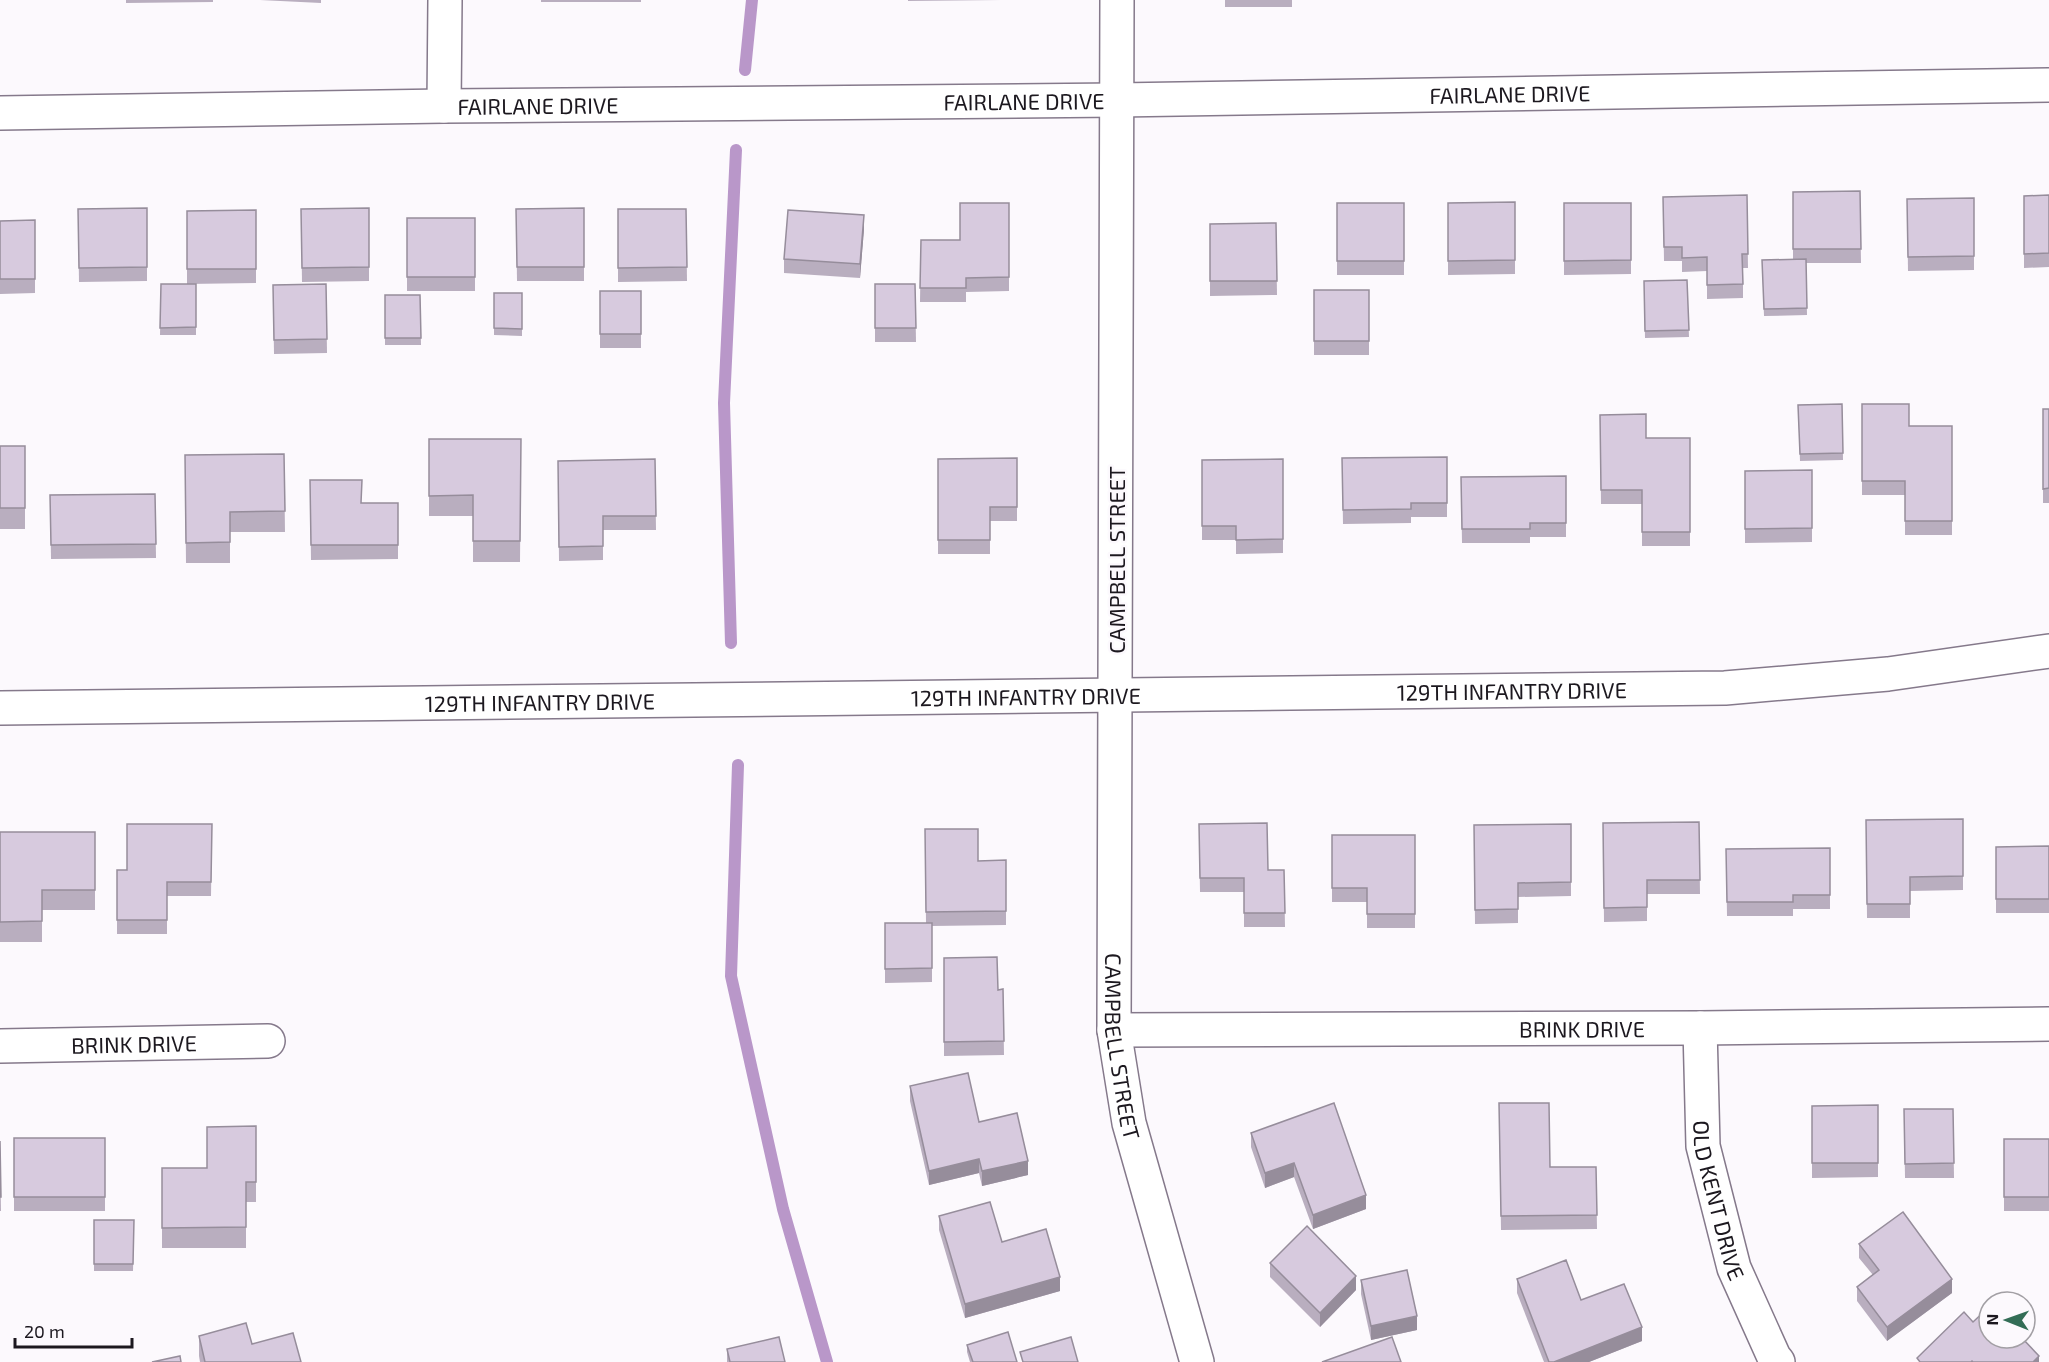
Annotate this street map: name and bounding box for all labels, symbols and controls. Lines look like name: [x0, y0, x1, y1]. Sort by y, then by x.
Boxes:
street label: FAIRLANE DRIVE: [1429, 79, 1591, 108]
street label: FAIRLANE DRIVE: [943, 87, 1105, 115]
street label: FAIRLANE DRIVE: [457, 91, 619, 119]
street label: CAMPBELL STREET: [1103, 466, 1129, 654]
street label: 129TH INFANTRY DRIVE: [1397, 676, 1627, 705]
street label: 129TH INFANTRY DRIVE: [911, 682, 1141, 710]
street label: 129TH INFANTRY DRIVE: [425, 687, 655, 716]
street label: CAMPBELL STREET: [1100, 953, 1146, 1143]
street label: BRINK DRIVE: [1519, 1015, 1645, 1042]
street label: BRINK DRIVE: [71, 1029, 197, 1058]
street label: OLD KENT DRIVE: [1689, 1120, 1751, 1284]
north arrow: [1977, 1290, 2037, 1350]
scale bar: [15, 1311, 132, 1349]
text: N: [1982, 1314, 2001, 1326]
text: 20 m: [24, 1320, 65, 1342]

